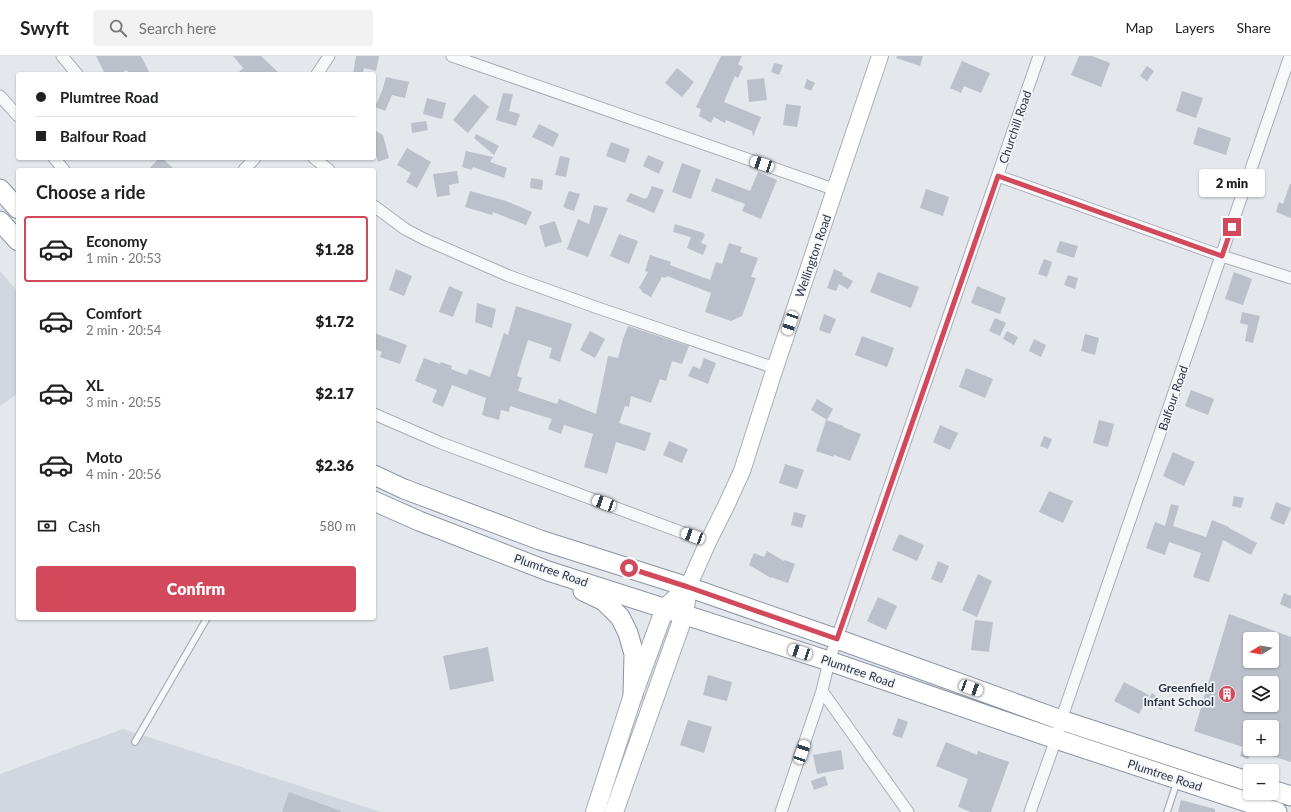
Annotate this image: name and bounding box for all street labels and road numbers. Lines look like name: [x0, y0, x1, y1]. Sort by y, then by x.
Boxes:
street label: Churchill Road: [996, 89, 1034, 165]
street label: Wellington Road: [792, 212, 834, 300]
street label: Balfour Road: [1155, 364, 1191, 432]
street label: Plumtree Road: [512, 550, 590, 590]
street label: Plumtree Road: [819, 651, 897, 691]
street label: Plumtree Road: [1126, 756, 1204, 794]

